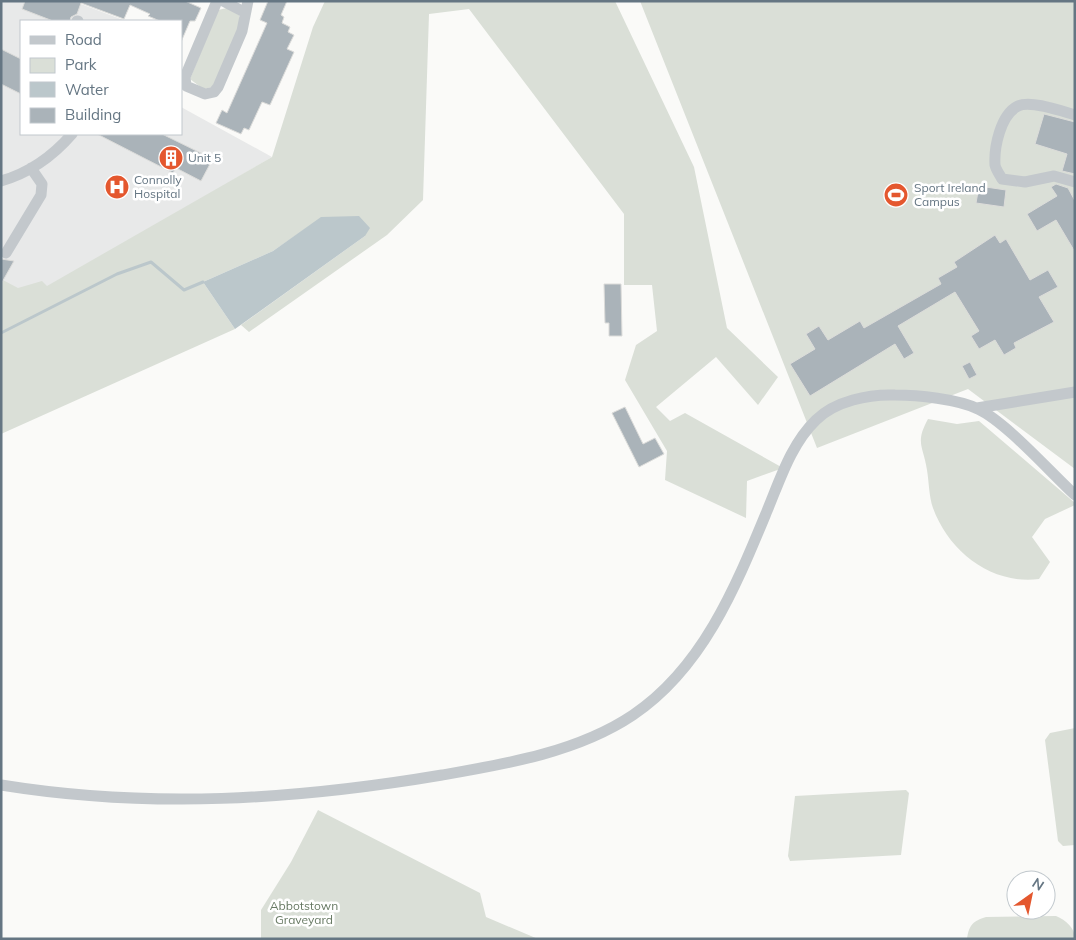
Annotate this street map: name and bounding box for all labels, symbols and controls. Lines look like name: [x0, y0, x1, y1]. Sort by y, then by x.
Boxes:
legend: [20, 20, 182, 135]
text: Road: [65, 30, 102, 49]
text: Park: [65, 55, 97, 74]
text: Water: [65, 80, 109, 99]
text: Building: [65, 105, 121, 124]
building icon: Unit 5: [158, 145, 184, 171]
place label: Unit 5: [188, 150, 221, 165]
place label: Connolly Hospital: [134, 172, 182, 201]
hospital icon: Connolly Hospital: [104, 174, 130, 200]
place label: Sport Ireland Campus: [914, 180, 986, 209]
sports icon: Sport Ireland Campus: [883, 182, 909, 208]
north arrow: [1006, 870, 1056, 920]
text: N: [1029, 874, 1047, 895]
park label: Abbotstown Graveyard: [270, 898, 338, 927]

